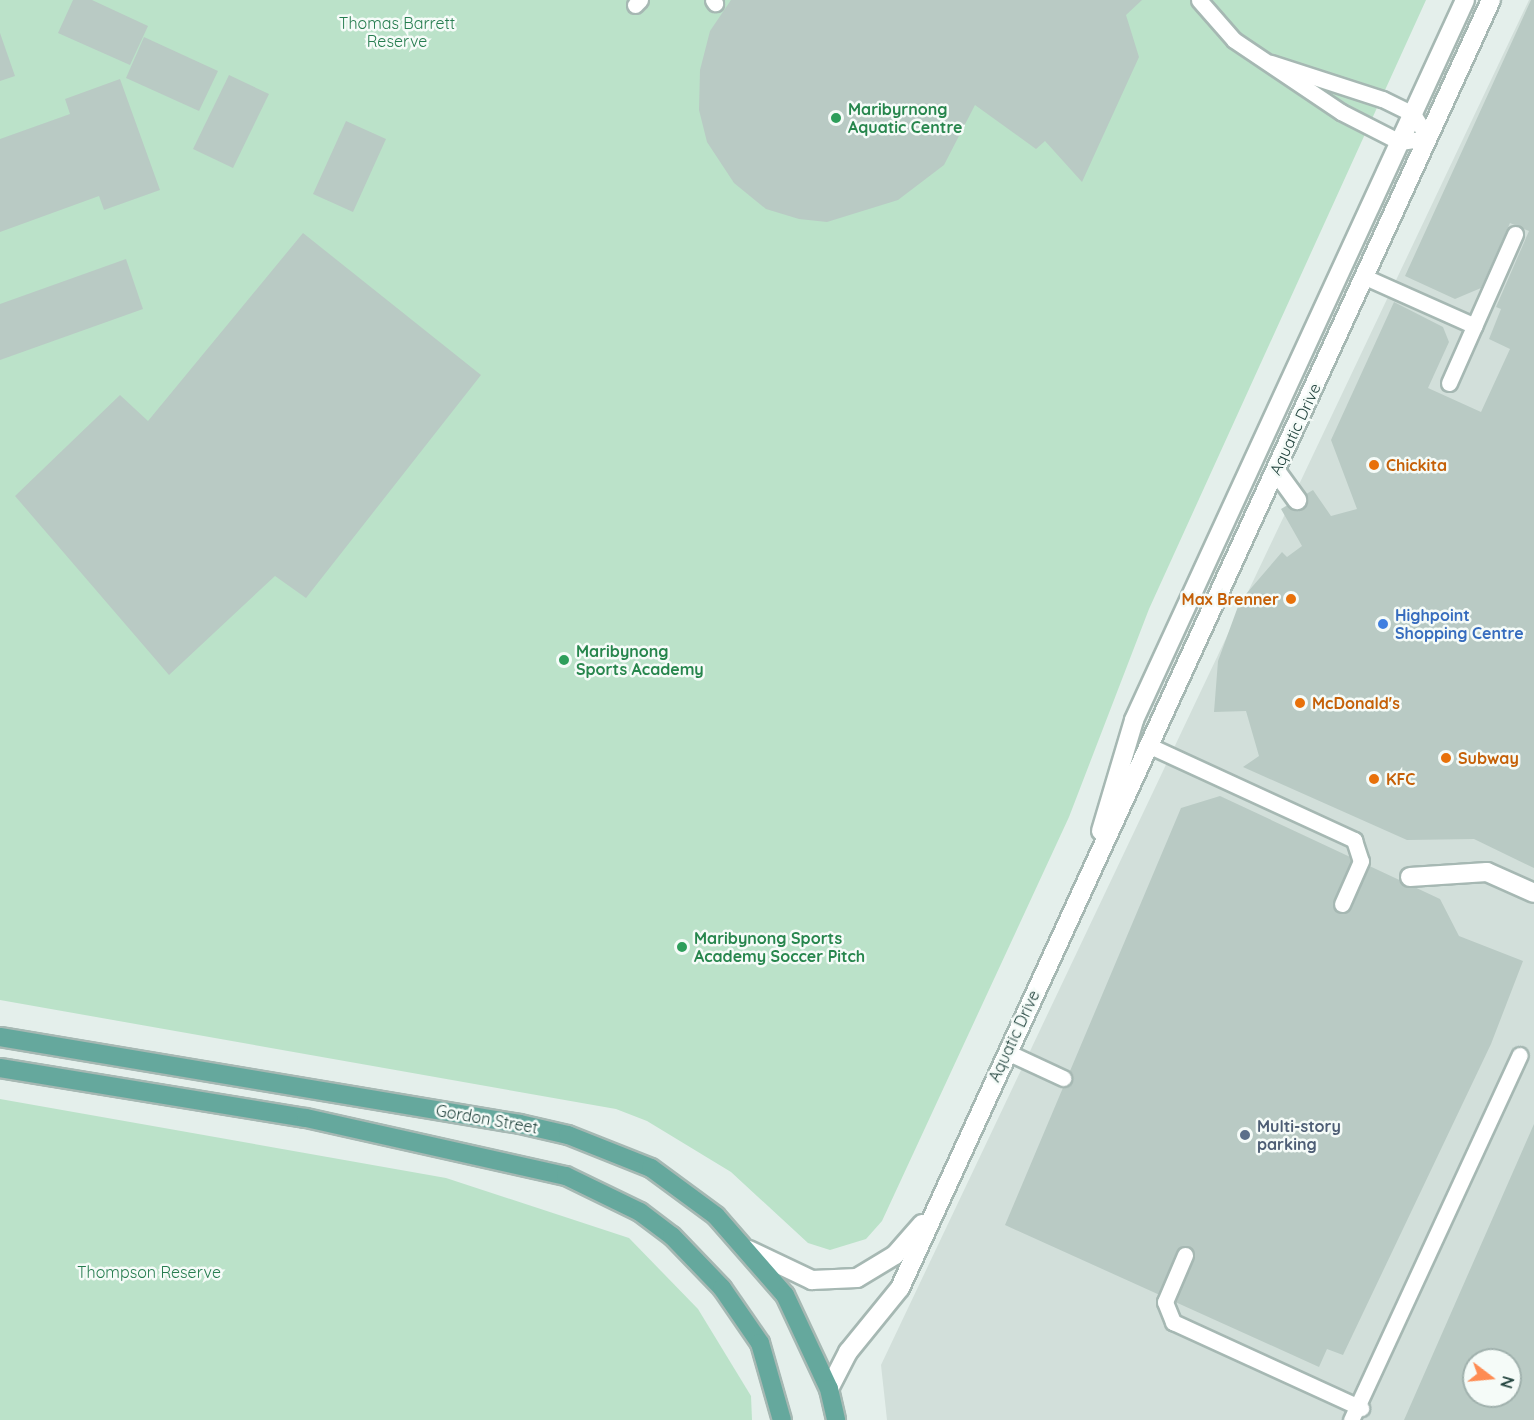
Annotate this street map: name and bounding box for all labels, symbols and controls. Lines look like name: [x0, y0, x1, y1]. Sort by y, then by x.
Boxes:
park label: Thomas Barrett Reserve: [339, 13, 455, 51]
place label: Maribyrnong Aquatic Centre: [848, 99, 962, 137]
marker: Maribyrnong Aquatic Centre: [829, 111, 843, 125]
street label: Aquatic Drive: [1265, 380, 1325, 478]
place label: Chickita: [1386, 455, 1447, 475]
marker: Chickita: [1367, 458, 1381, 472]
place label: Max Brenner: [1182, 589, 1279, 609]
marker: Max Brenner: [1284, 592, 1298, 606]
place label: Highpoint Shopping Centre: [1395, 605, 1524, 643]
marker: Highpoint Shopping Centre: [1376, 617, 1390, 631]
place label: Maribynong Sports Academy: [576, 641, 704, 679]
marker: Maribynong Sports Academy: [557, 653, 571, 667]
place label: McDonald's: [1312, 693, 1400, 713]
marker: McDonald's: [1293, 696, 1307, 710]
place label: Subway: [1458, 748, 1519, 768]
marker: Subway: [1439, 751, 1453, 765]
place label: KFC: [1386, 769, 1415, 789]
marker: KFC: [1367, 772, 1381, 786]
place label: Maribynong Sports Academy Soccer Pitch: [694, 928, 865, 966]
marker: Maribynong Sports Academy Soccer Pitch: [675, 940, 689, 954]
street label: Aquatic Drive: [984, 987, 1044, 1085]
street label: Gordon Street: [434, 1101, 540, 1137]
place label: Multi-story parking: [1257, 1116, 1341, 1154]
marker: Multi-story parking: [1238, 1128, 1252, 1142]
park label: Thompson Reserve: [77, 1262, 221, 1282]
north arrow: [1462, 1348, 1522, 1408]
text: N: [1496, 1374, 1519, 1391]

